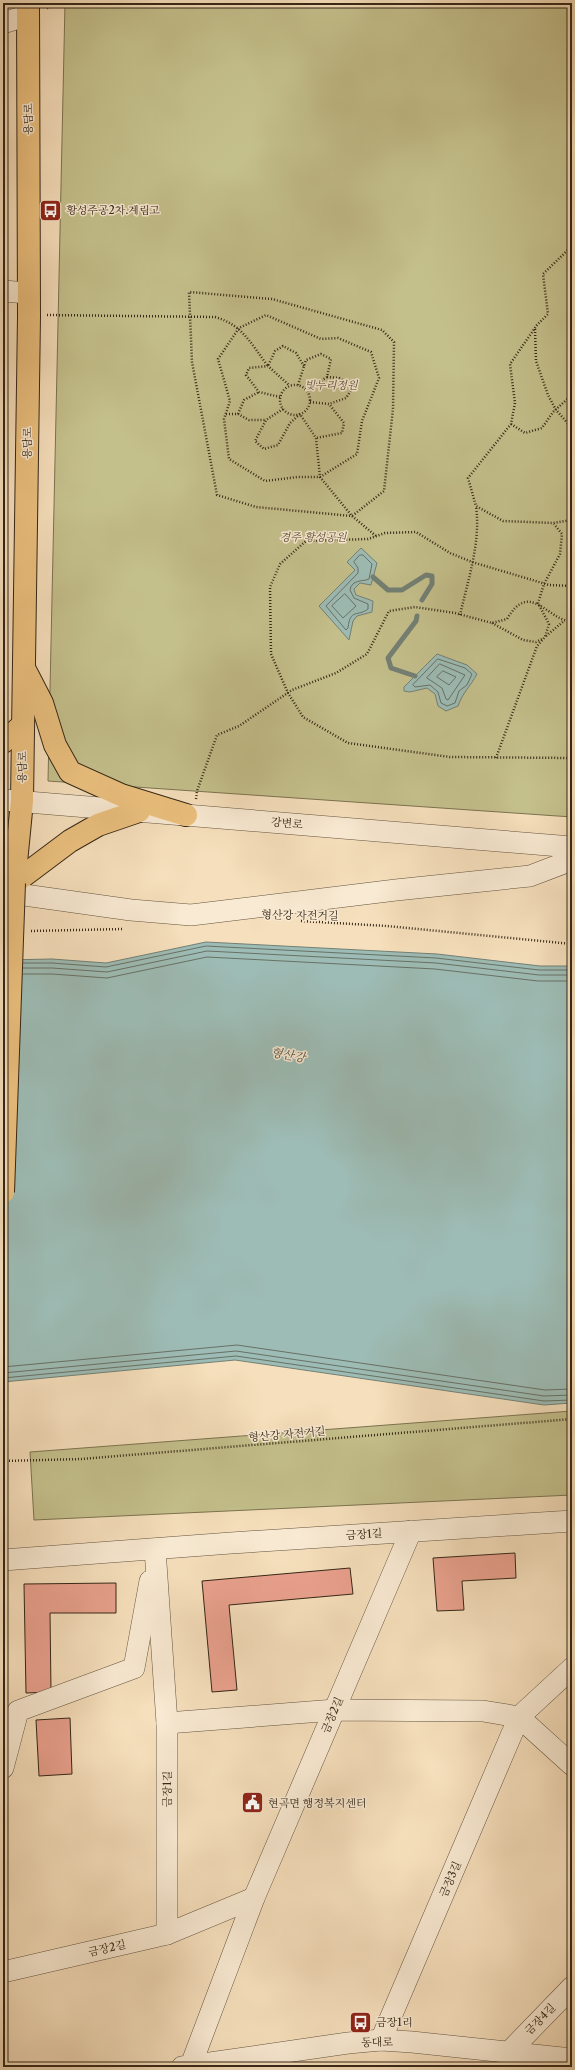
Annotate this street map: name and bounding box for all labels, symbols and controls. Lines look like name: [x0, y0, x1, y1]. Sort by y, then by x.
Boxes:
street label: 용담로: [21, 103, 35, 135]
bus stop icon: 황성주공2차.계림고: [38, 197, 64, 223]
place label: 황성주공2차.계림고: [66, 203, 161, 217]
park label: 빛누리정원: [304, 378, 359, 392]
street label: 용담로: [20, 427, 34, 459]
park label: 경주 황성공원: [280, 530, 348, 544]
street label: 용담로: [15, 751, 29, 783]
street label: 강변로: [271, 815, 304, 831]
street label: 형산강 자전거길: [261, 907, 339, 923]
water label: 형산강: [270, 1044, 309, 1065]
street label: 형산강 자전거길: [248, 1424, 326, 1444]
street label: 금장1길: [345, 1526, 383, 1542]
street label: 금장2길: [318, 1695, 346, 1735]
street label: 금장1길: [160, 1771, 174, 1807]
public building icon: 현곡면 행정복지센터: [239, 1790, 265, 1816]
place label: 현곡면 행정복지센터: [268, 1796, 367, 1810]
street label: 금장3길: [436, 1859, 464, 1899]
street label: 금장2길: [87, 1937, 127, 1959]
street label: 금장4길: [522, 2000, 558, 2038]
bus stop icon: 금장1리: [348, 2009, 374, 2035]
place label: 금장1리: [376, 2015, 413, 2029]
street label: 동대로: [361, 2035, 393, 2049]

